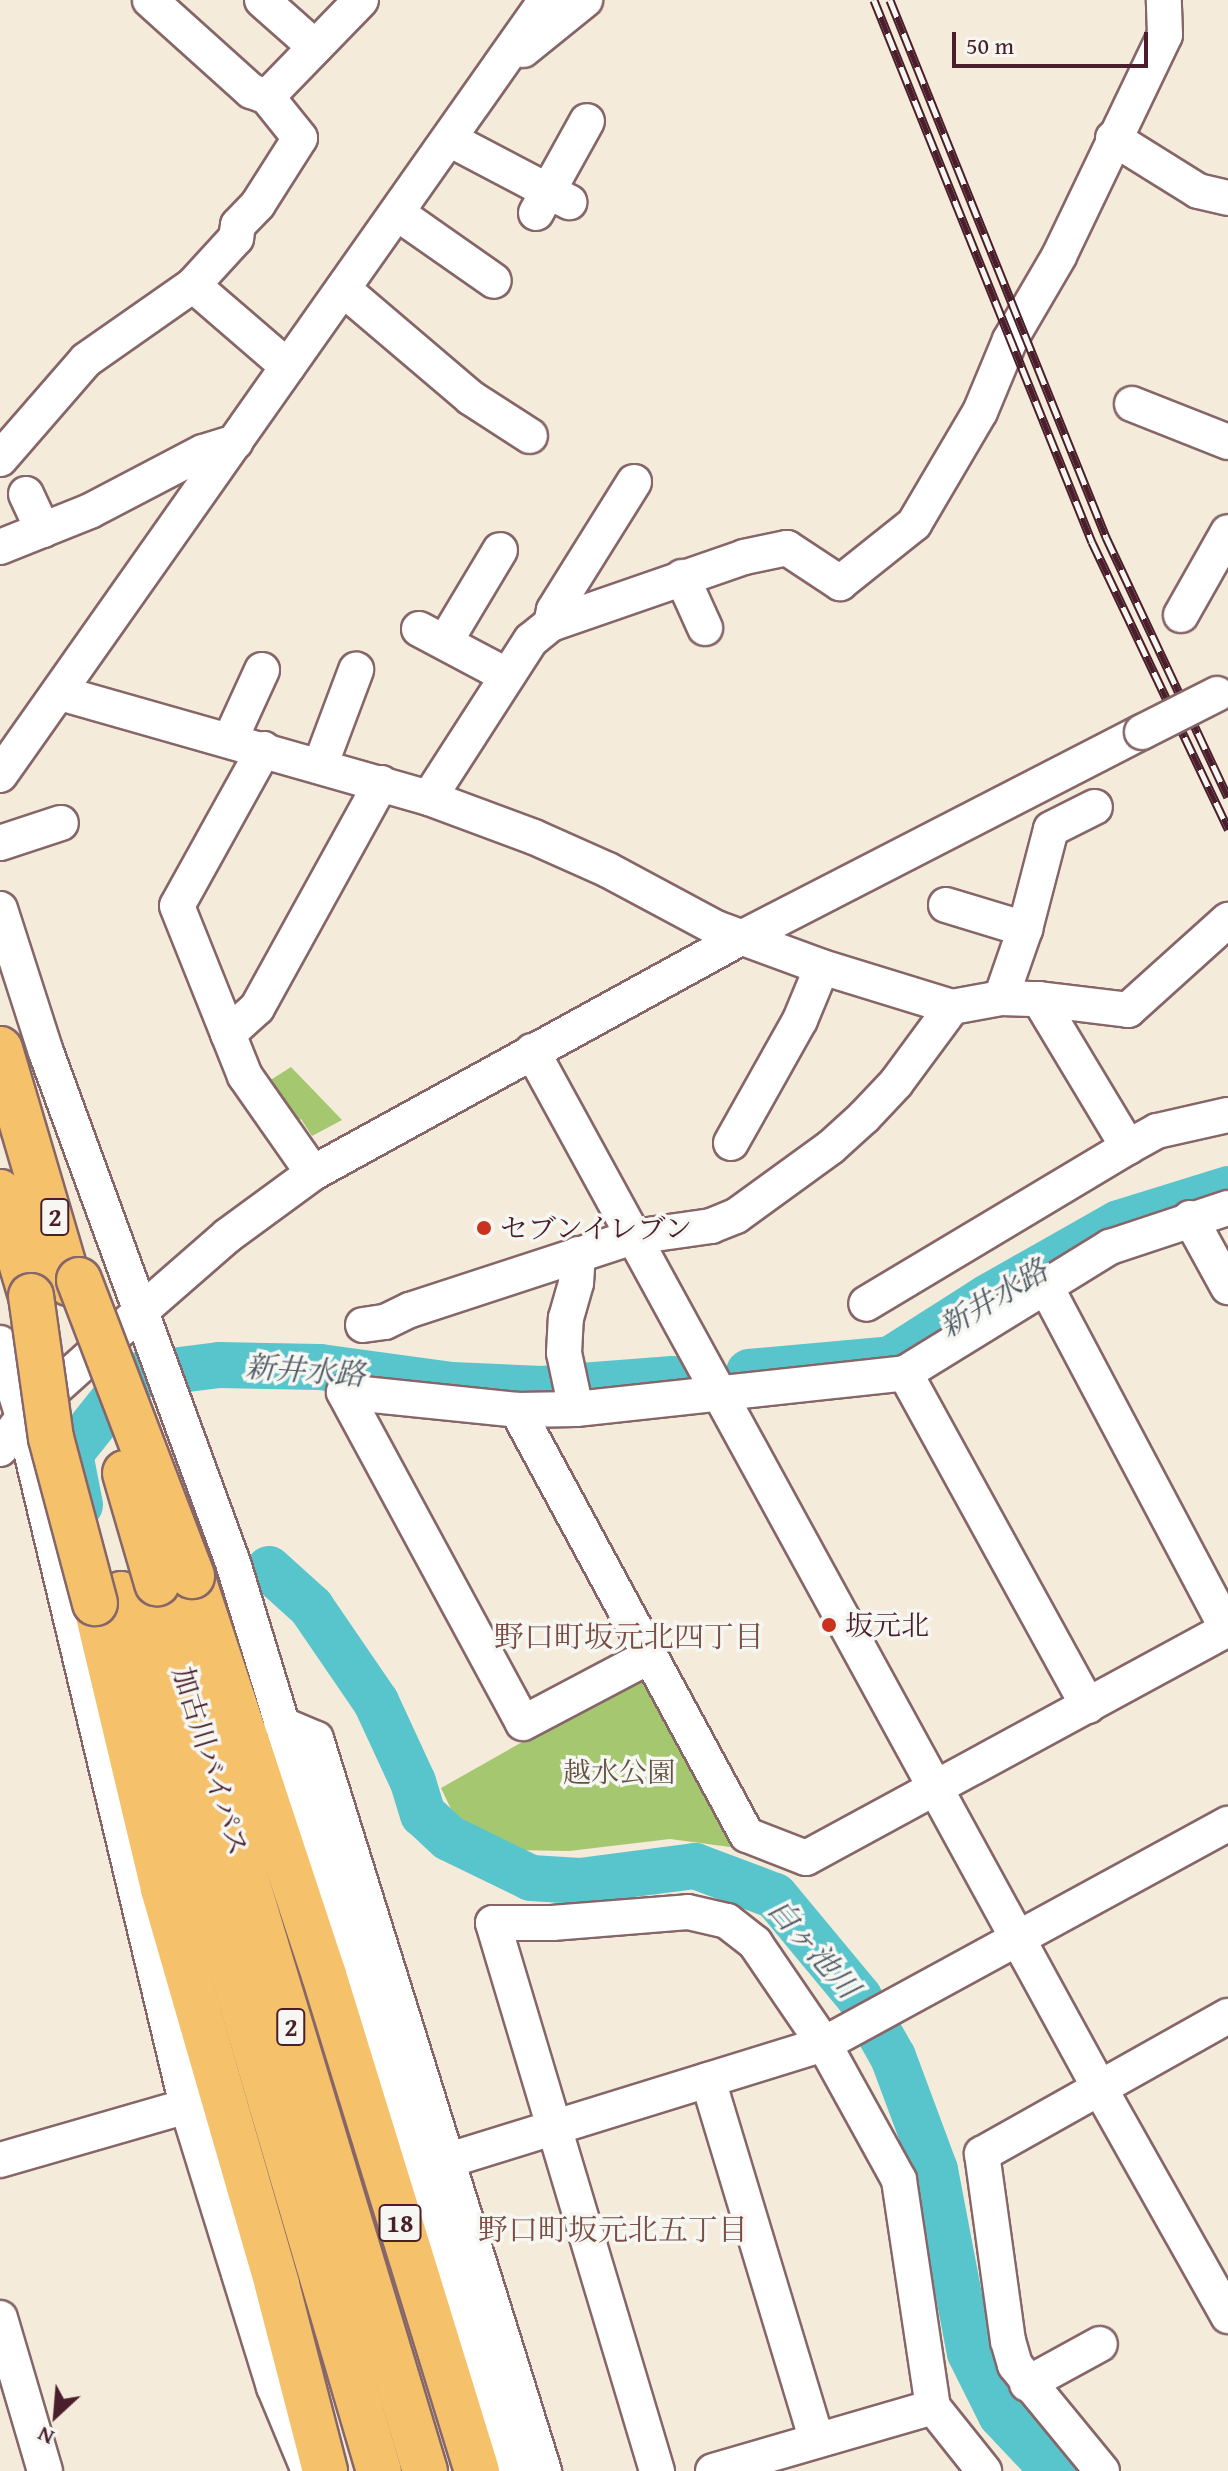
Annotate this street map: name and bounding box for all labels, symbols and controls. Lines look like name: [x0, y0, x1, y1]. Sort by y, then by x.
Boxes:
scale bar: [956, 16, 1152, 66]
text: 50 m: [966, 28, 1014, 63]
road number: 2: [39, 1195, 71, 1239]
place label: セブンイレブン: [500, 1211, 696, 1245]
marker: セブンイレブン: [475, 1219, 493, 1237]
water label: 新井水路: [932, 1252, 1054, 1344]
water label: 新井水路: [244, 1348, 366, 1392]
place label: 坂元北: [845, 1608, 929, 1642]
marker: 坂元北: [820, 1616, 838, 1634]
district label: 野口町坂元北四丁目: [494, 1618, 764, 1654]
street label: 加古川バイパス: [166, 1662, 256, 1860]
park label: 越水公園: [563, 1755, 675, 1789]
water label: 白ヶ池川: [761, 1891, 867, 2005]
road number: 2: [275, 2005, 307, 2049]
road number: 18: [378, 2201, 422, 2245]
district label: 野口町坂元北五丁目: [478, 2211, 748, 2247]
north arrow: [16, 2375, 96, 2455]
text: N: [32, 2419, 59, 2454]

